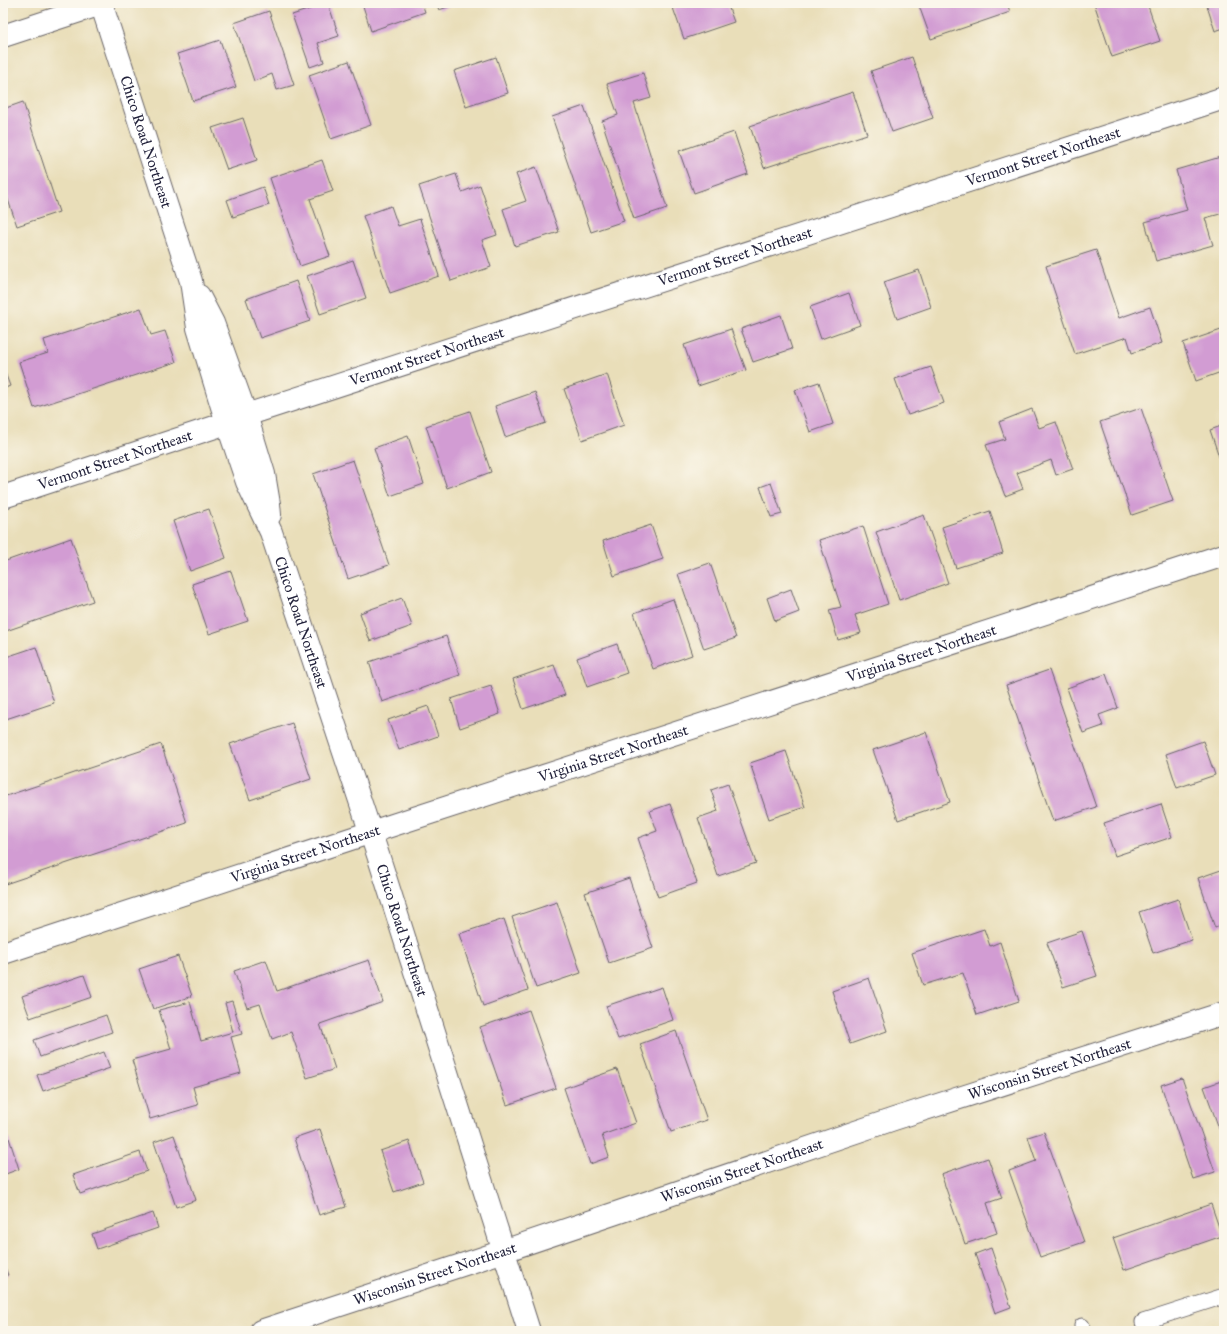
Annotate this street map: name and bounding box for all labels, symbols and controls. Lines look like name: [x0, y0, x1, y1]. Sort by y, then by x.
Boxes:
street label: Chico Road Northeast: [116, 74, 176, 211]
street label: Vermont Street Northeast: [963, 123, 1123, 190]
street label: Vermont Street Northeast: [654, 223, 815, 290]
street label: Vermont Street Northeast: [346, 323, 507, 390]
street label: Vermont Street Northeast: [35, 426, 195, 494]
street label: Chico Road Northeast: [271, 554, 331, 691]
street label: Virginia Street Northeast: [843, 620, 999, 686]
street label: Virginia Street Northeast: [535, 721, 691, 786]
street label: Virginia Street Northeast: [227, 821, 383, 887]
street label: Chico Road Northeast: [372, 862, 432, 999]
street label: Wisconsin Street Northeast: [966, 1034, 1134, 1104]
street label: Wisconsin Street Northeast: [658, 1134, 826, 1206]
street label: Wisconsin Street Northeast: [351, 1238, 519, 1309]

